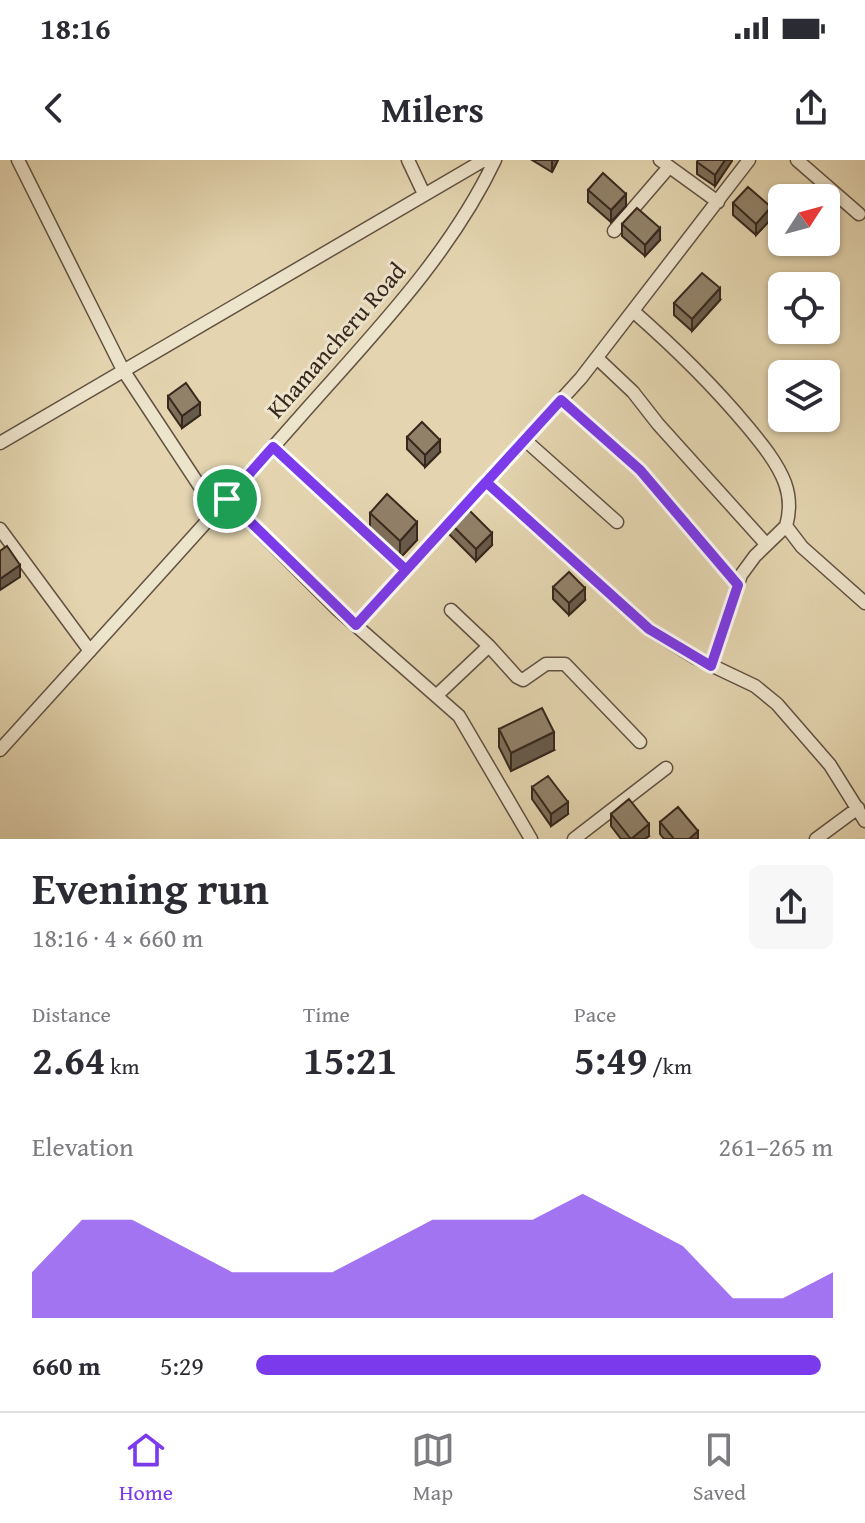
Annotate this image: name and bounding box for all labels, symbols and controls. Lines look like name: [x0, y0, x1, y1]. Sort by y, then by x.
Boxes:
text: 18:16: [40, 6, 111, 50]
text: Milers: [381, 82, 484, 135]
icon: back: [32, 86, 76, 130]
icon: share: [789, 86, 833, 130]
north arrow: [768, 184, 840, 256]
map controls: [768, 184, 840, 432]
street label: Khamancheru Road: [258, 254, 414, 426]
button: locate: [768, 272, 840, 344]
button: layers: [768, 360, 840, 432]
pin: [193, 465, 261, 533]
icon: arrive: [205, 477, 249, 521]
text: Evening run: [32, 856, 269, 920]
button: share: [749, 865, 833, 949]
text: 18:16 · 4 × 660 m: [32, 918, 203, 957]
text: Distance: [32, 998, 111, 1030]
text: Time: [303, 998, 350, 1030]
text: Pace: [574, 998, 616, 1030]
text: 2.64: [32, 1030, 105, 1089]
text: 15:21: [303, 1030, 397, 1089]
text: 5:49: [574, 1030, 647, 1089]
text: km: [105, 1050, 139, 1082]
text: /km: [647, 1050, 692, 1082]
text: Elevation: [32, 1127, 134, 1166]
text: 261–265 m: [719, 1127, 833, 1166]
text: 660 m: [32, 1346, 100, 1385]
text: 5:29: [160, 1346, 204, 1385]
tab: Home: [119, 1428, 173, 1508]
tab: Map: [411, 1428, 455, 1508]
tab: Saved: [693, 1428, 746, 1508]

